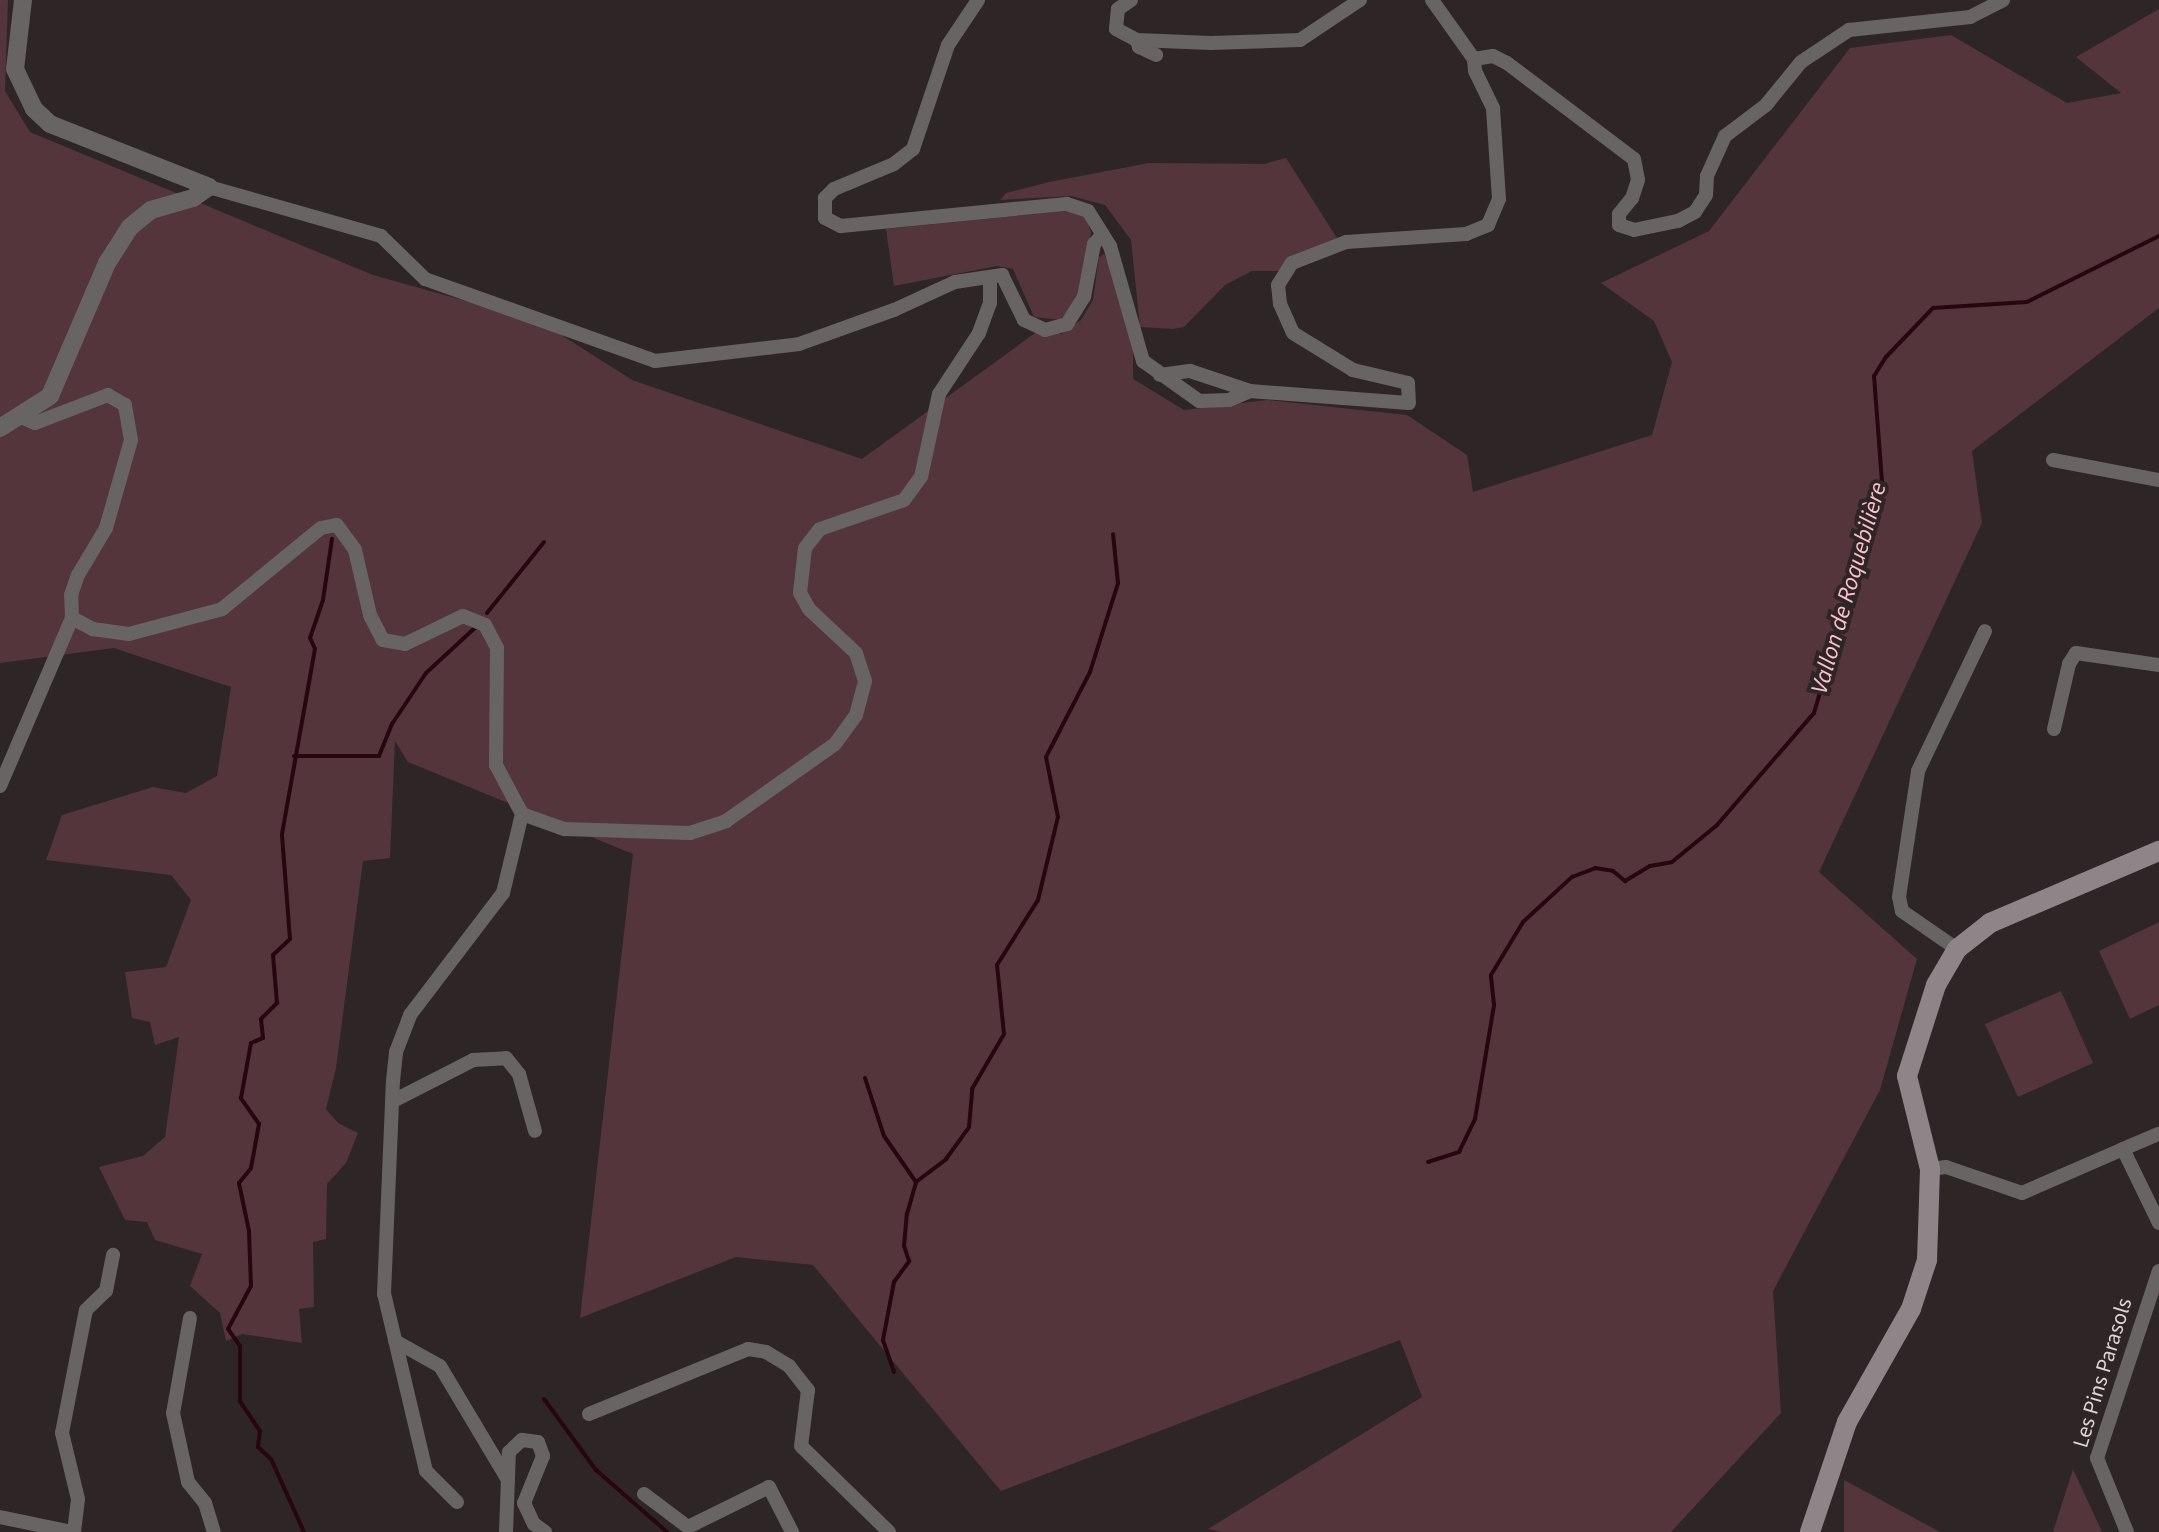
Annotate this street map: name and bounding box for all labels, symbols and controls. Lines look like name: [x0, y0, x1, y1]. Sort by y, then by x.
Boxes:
water label: Vallon de Roquebilière: [1805, 479, 1893, 697]
street label: Les Pins Parasols: [2068, 1295, 2138, 1451]

